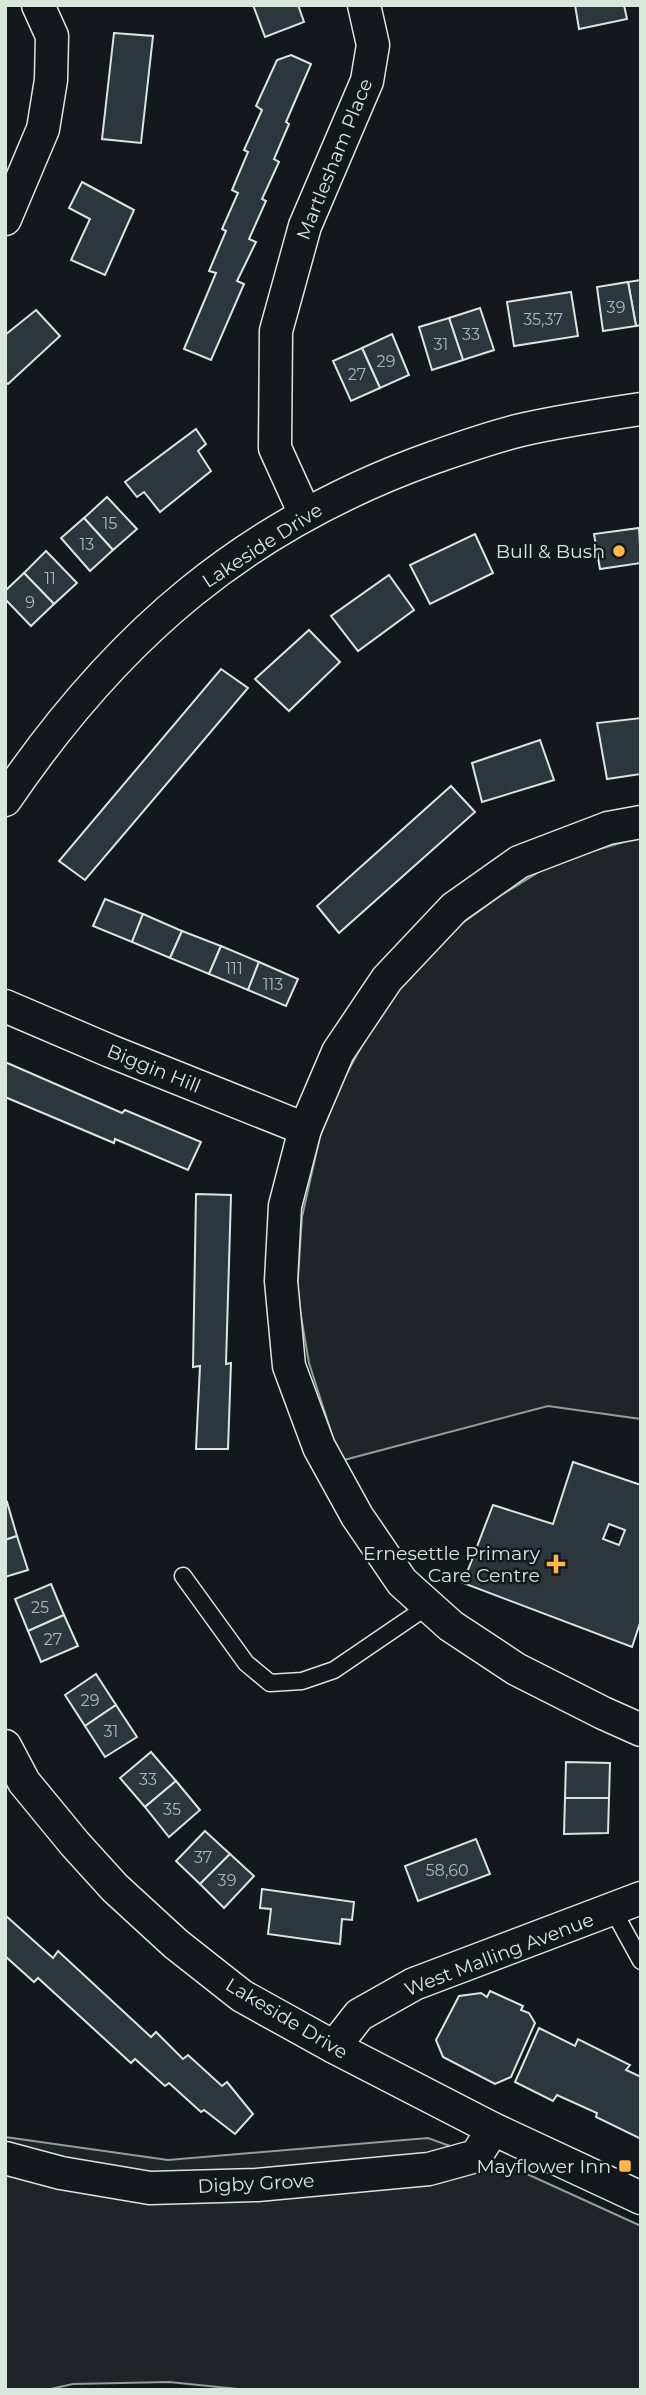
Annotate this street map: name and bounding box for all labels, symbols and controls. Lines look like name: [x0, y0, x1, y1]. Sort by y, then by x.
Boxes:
street label: Martlesham Place: [292, 75, 377, 243]
house number: 39: [607, 298, 625, 317]
house number: 35,37: [523, 310, 563, 329]
house number: 33: [462, 325, 480, 344]
house number: 31: [434, 335, 448, 354]
house number: 29: [377, 352, 395, 371]
house number: 27: [348, 365, 366, 384]
street label: Lakeside Drive: [198, 498, 327, 593]
house number: 15: [103, 514, 117, 533]
house number: 13: [80, 535, 94, 554]
place label: Bull & Bush: [496, 540, 605, 563]
marker: Bull & Bush: [611, 543, 627, 559]
house number: 11: [44, 569, 56, 588]
house number: 9: [25, 593, 35, 612]
house number: 111: [225, 959, 243, 978]
house number: 113: [263, 975, 283, 994]
street label: Biggin Hill: [104, 1039, 204, 1098]
place label: Ernesettle Primary Care Centre: [363, 1542, 541, 1587]
marker: Ernesettle Primary Care Centre: [546, 1554, 566, 1574]
house number: 25: [31, 1598, 49, 1617]
house number: 27: [44, 1630, 62, 1649]
house number: 29: [81, 1691, 99, 1710]
house number: 31: [104, 1722, 118, 1741]
house number: 33: [139, 1770, 157, 1789]
house number: 35: [163, 1800, 181, 1819]
house number: 37: [194, 1848, 212, 1867]
house number: 58,60: [426, 1861, 468, 1880]
house number: 39: [218, 1871, 236, 1890]
street label: West Malling Avenue: [401, 1908, 597, 2001]
street label: Lakeside Drive: [222, 1973, 352, 2064]
place label: Mayflower Inn: [476, 2155, 611, 2178]
marker: Mayflower Inn: [617, 2158, 633, 2174]
street label: Digby Grove: [197, 2169, 315, 2198]

